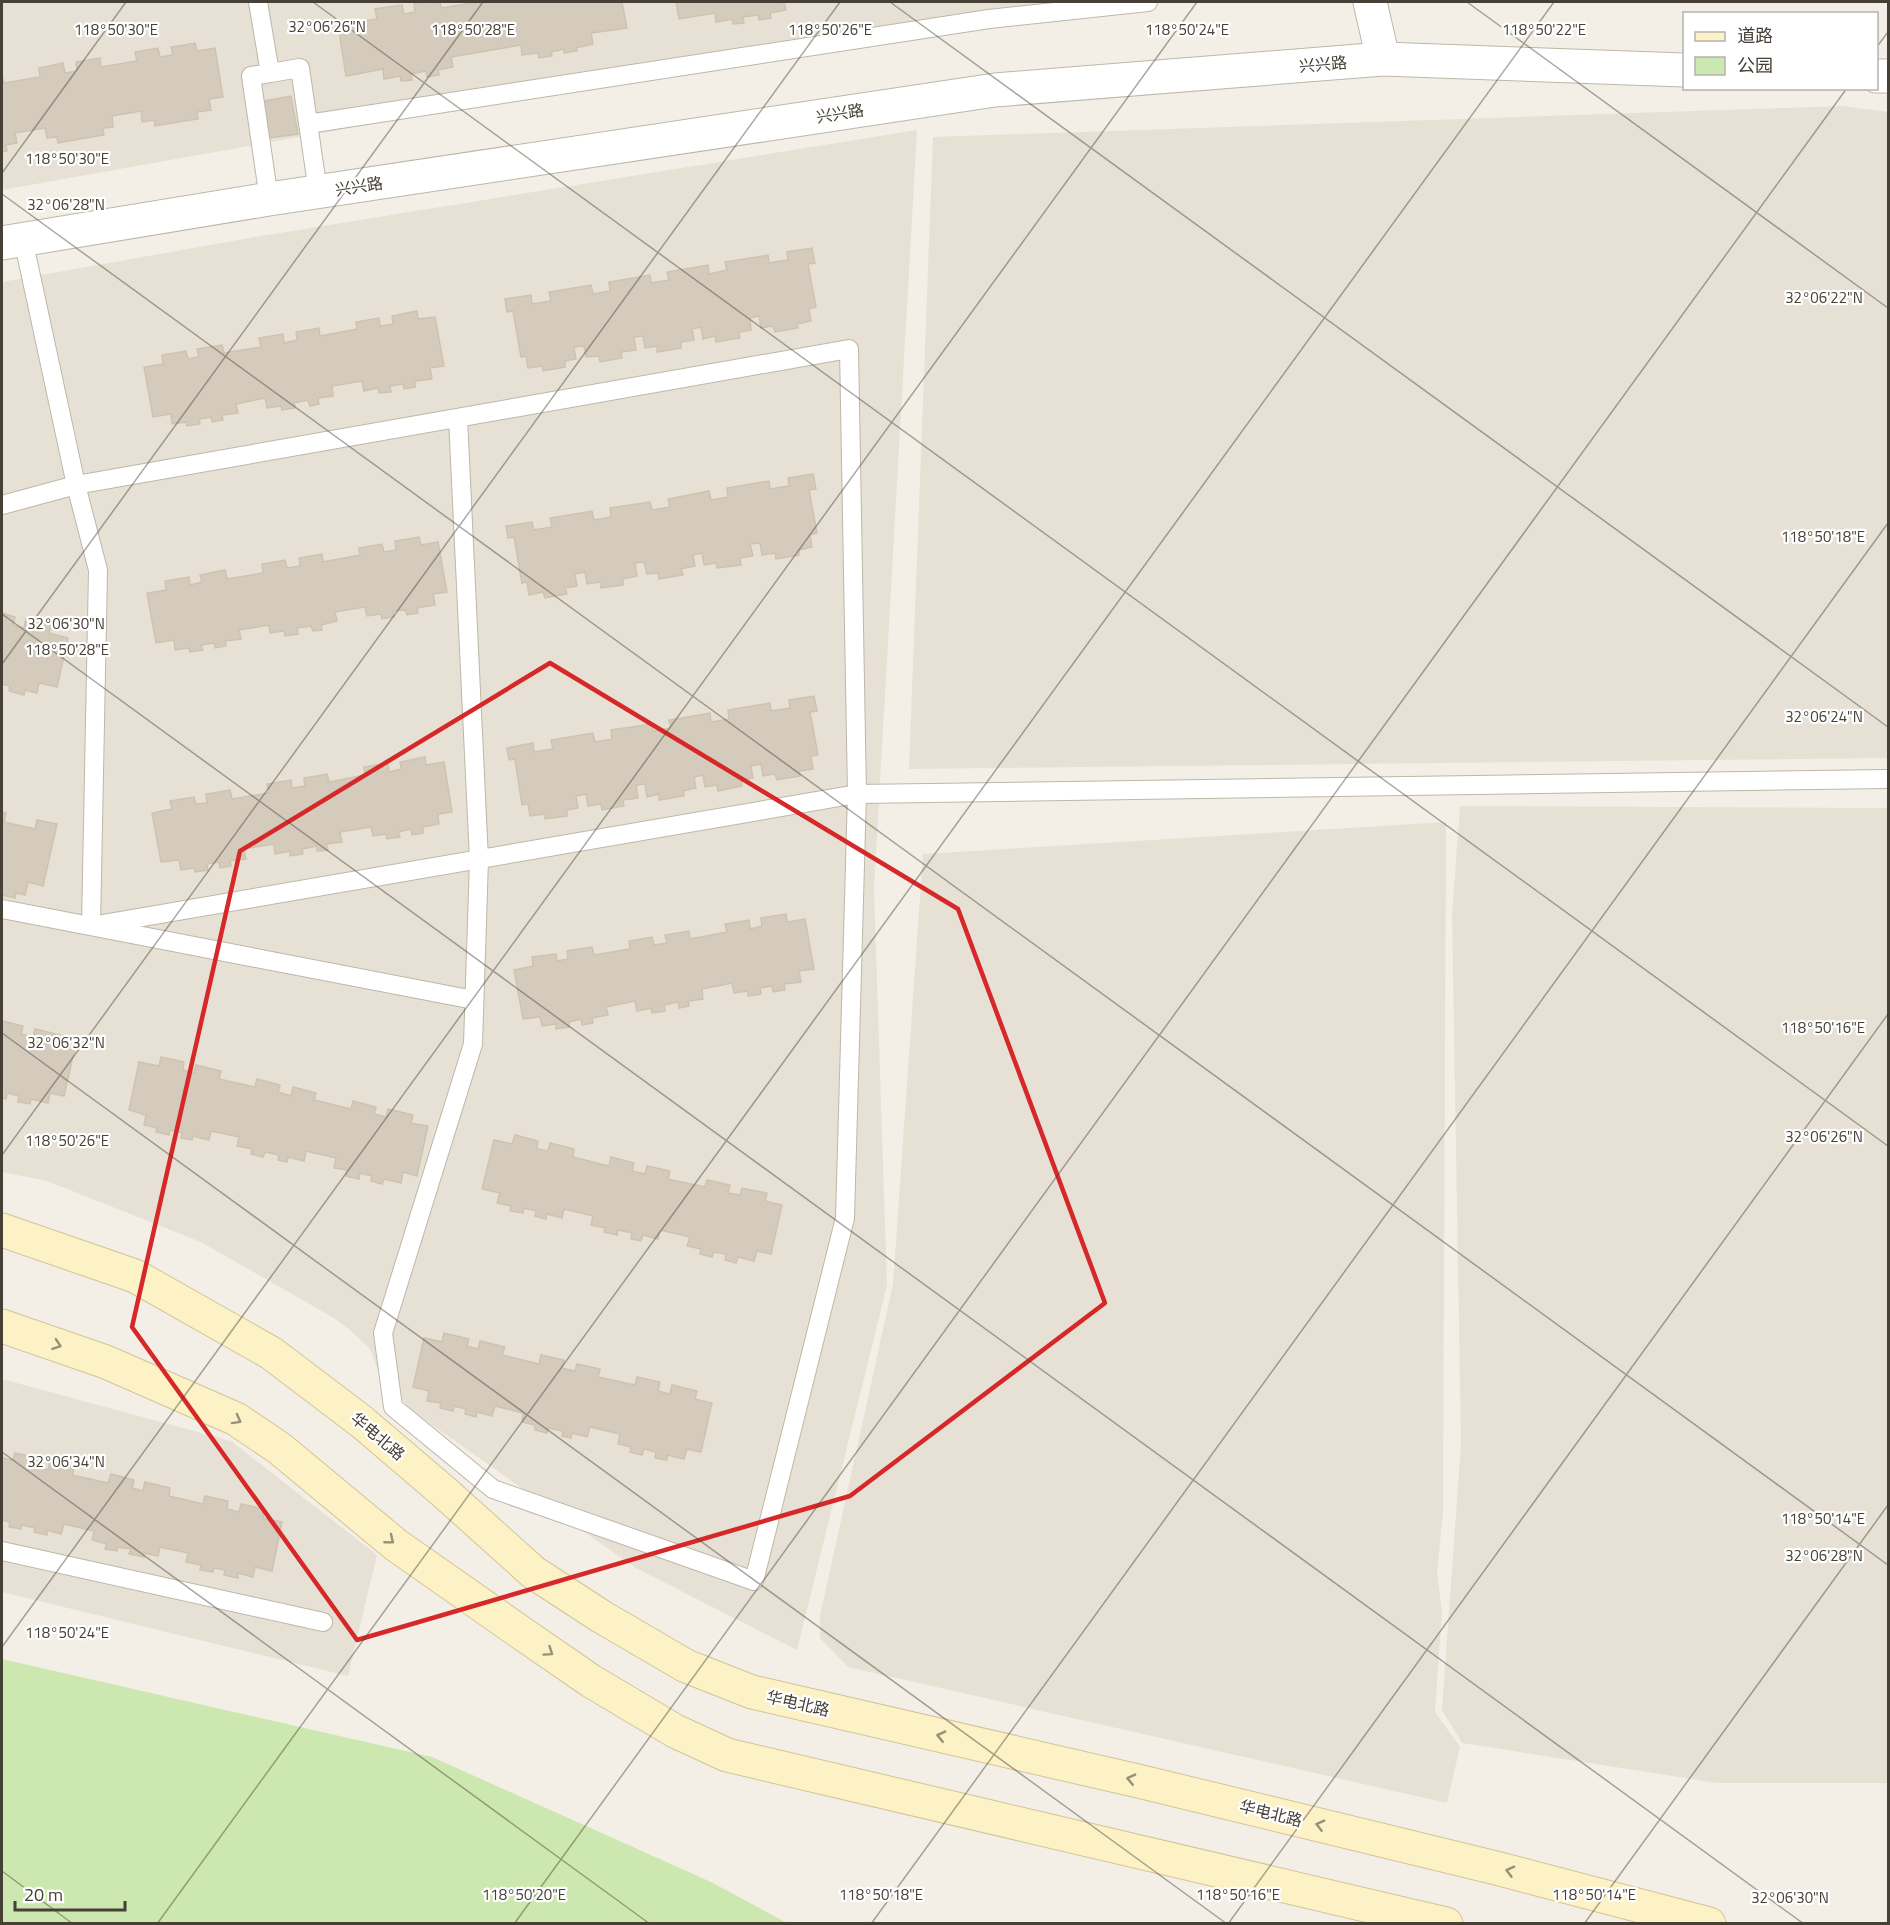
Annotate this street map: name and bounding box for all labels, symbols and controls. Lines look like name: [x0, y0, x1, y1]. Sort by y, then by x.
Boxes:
legend: [1683, 12, 1878, 90]
text: 32°06'26"N: [288, 15, 366, 38]
text: 118°50'30"E: [74, 18, 158, 41]
text: 118°50'28"E: [431, 18, 515, 41]
text: 118°50'26"E: [788, 18, 872, 41]
text: 118°50'24"E: [1145, 18, 1229, 41]
text: 118°50'22"E: [1502, 18, 1586, 41]
text: 道路: [1737, 22, 1773, 49]
street label: 兴兴路: [1298, 50, 1348, 78]
text: 公园: [1737, 52, 1773, 79]
street label: 兴兴路: [814, 97, 866, 129]
text: 118°50'30"E: [25, 147, 109, 170]
street label: 兴兴路: [333, 170, 385, 202]
text: 32°06'28"N: [27, 193, 105, 216]
text: 32°06'22"N: [1785, 286, 1863, 309]
text: 118°50'18"E: [1781, 525, 1865, 548]
text: 32°06'30"N: [27, 612, 105, 635]
text: 118°50'28"E: [25, 638, 109, 661]
text: 32°06'24"N: [1785, 705, 1863, 728]
text: 118°50'16"E: [1781, 1016, 1865, 1039]
text: 32°06'32"N: [27, 1031, 105, 1054]
text: 32°06'26"N: [1785, 1125, 1863, 1148]
text: 118°50'26"E: [25, 1129, 109, 1152]
one-way arrow: [51, 1338, 62, 1351]
street label: 华电北路: [346, 1406, 410, 1466]
one-way arrow: [230, 1413, 241, 1424]
text: 32°06'34"N: [27, 1450, 105, 1473]
text: 118°50'14"E: [1781, 1507, 1865, 1530]
one-way arrow: [383, 1533, 394, 1544]
text: 32°06'28"N: [1785, 1544, 1863, 1567]
text: 118°50'24"E: [25, 1621, 109, 1644]
one-way arrow: [543, 1645, 554, 1656]
street label: 华电北路: [764, 1684, 832, 1722]
one-way arrow: [936, 1730, 946, 1743]
one-way arrow: [1126, 1774, 1136, 1787]
street label: 华电北路: [1237, 1794, 1305, 1832]
one-way arrow: [1316, 1820, 1326, 1833]
one-way arrow: [1505, 1866, 1515, 1879]
scale bar: [15, 1874, 124, 1912]
text: 20 m: [24, 1881, 63, 1908]
text: 118°50'20"E: [482, 1883, 566, 1906]
text: 118°50'18"E: [839, 1883, 923, 1906]
text: 118°50'16"E: [1196, 1883, 1280, 1906]
text: 118°50'14"E: [1552, 1883, 1636, 1906]
text: 32°06'30"N: [1751, 1886, 1829, 1909]

